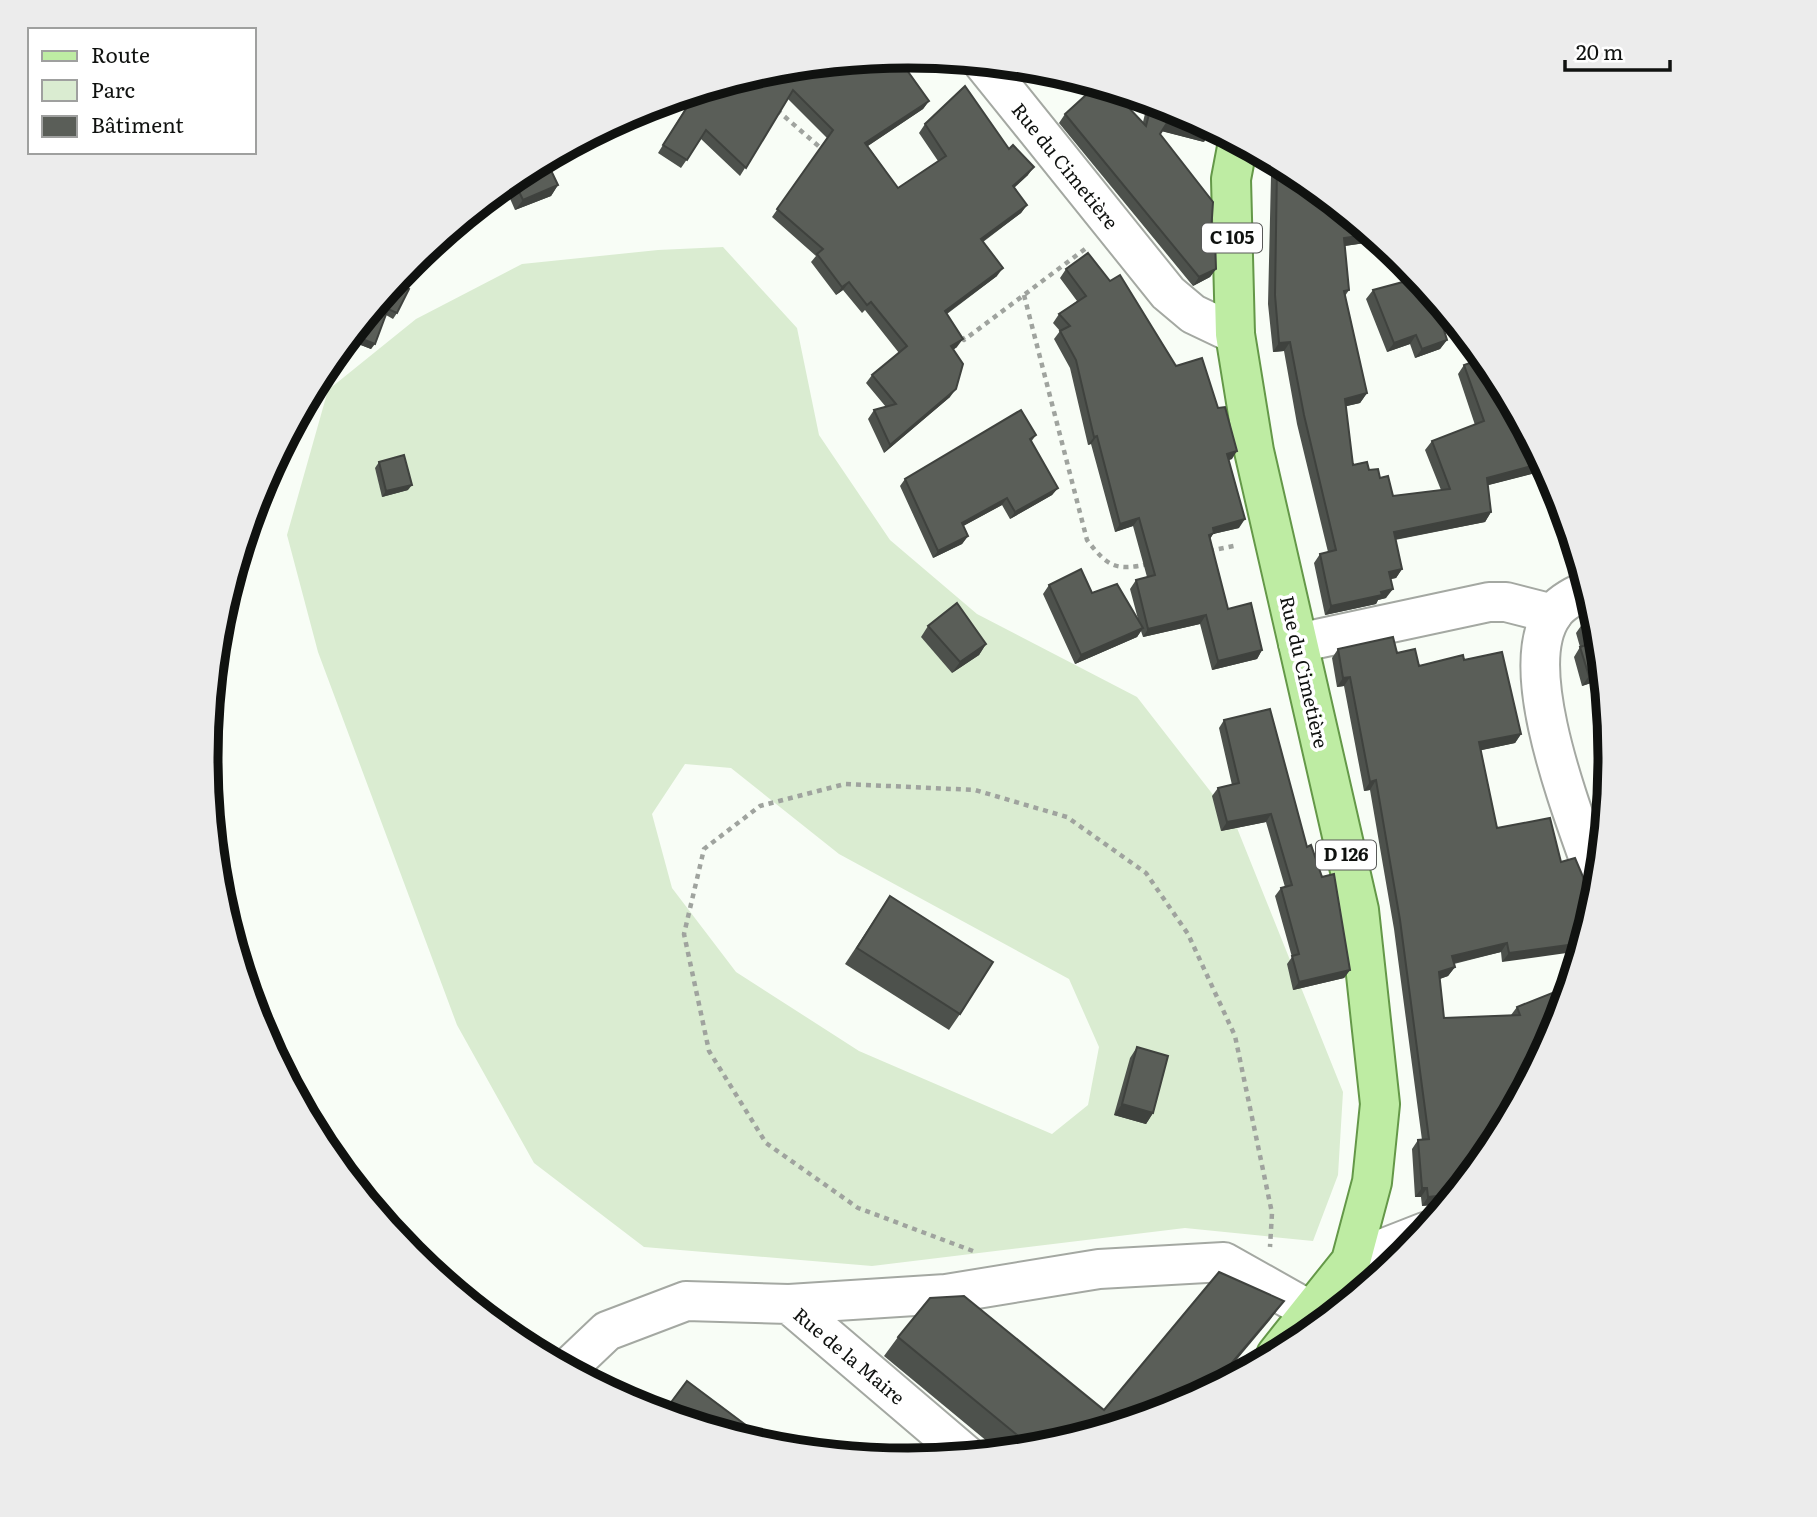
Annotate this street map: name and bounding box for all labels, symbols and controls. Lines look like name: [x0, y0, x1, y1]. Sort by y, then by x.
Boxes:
legend: [28, 28, 256, 154]
scale bar: [1565, 28, 1670, 72]
text: 20 m: [1576, 35, 1623, 66]
text: Route: [91, 38, 150, 69]
text: Parc: [91, 73, 135, 104]
street label: Rue du Cimetière: [1006, 96, 1126, 235]
text: Bâtiment: [91, 108, 184, 139]
road number: C 105: [1202, 224, 1262, 252]
street label: Rue du Cimetière: [1274, 593, 1336, 751]
road number: D 126: [1316, 840, 1376, 870]
street label: Rue de la Maire: [788, 1300, 912, 1410]

